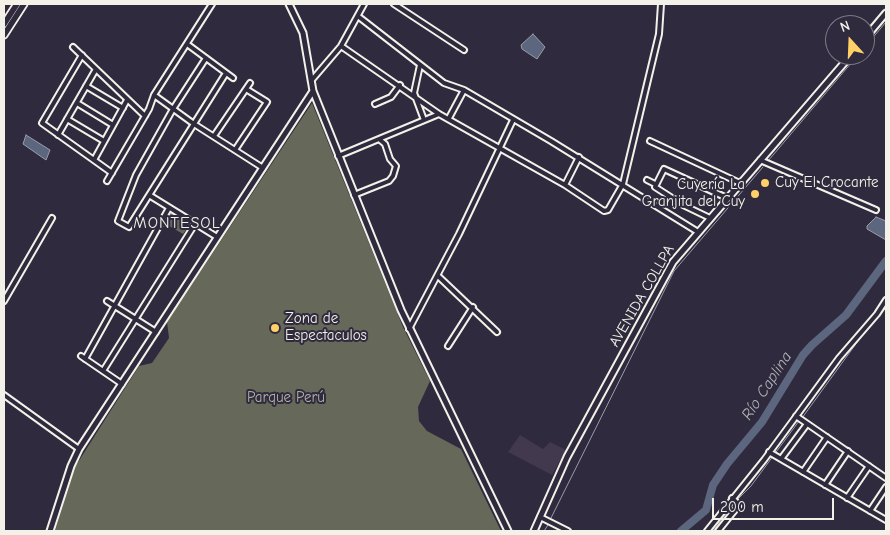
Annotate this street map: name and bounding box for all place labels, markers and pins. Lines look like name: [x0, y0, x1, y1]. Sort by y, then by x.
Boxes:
place label: Cuy El Crocante: [775, 174, 878, 192]
place label: Cuyería La Granjita del Cuy: [642, 176, 745, 211]
marker: Cuy El Crocante: [759, 177, 771, 189]
marker: Cuyería La Granjita del Cuy: [749, 188, 761, 200]
place label: Zona de Espectaculos: [285, 310, 367, 345]
marker: Zona de Espectaculos: [269, 322, 281, 334]

